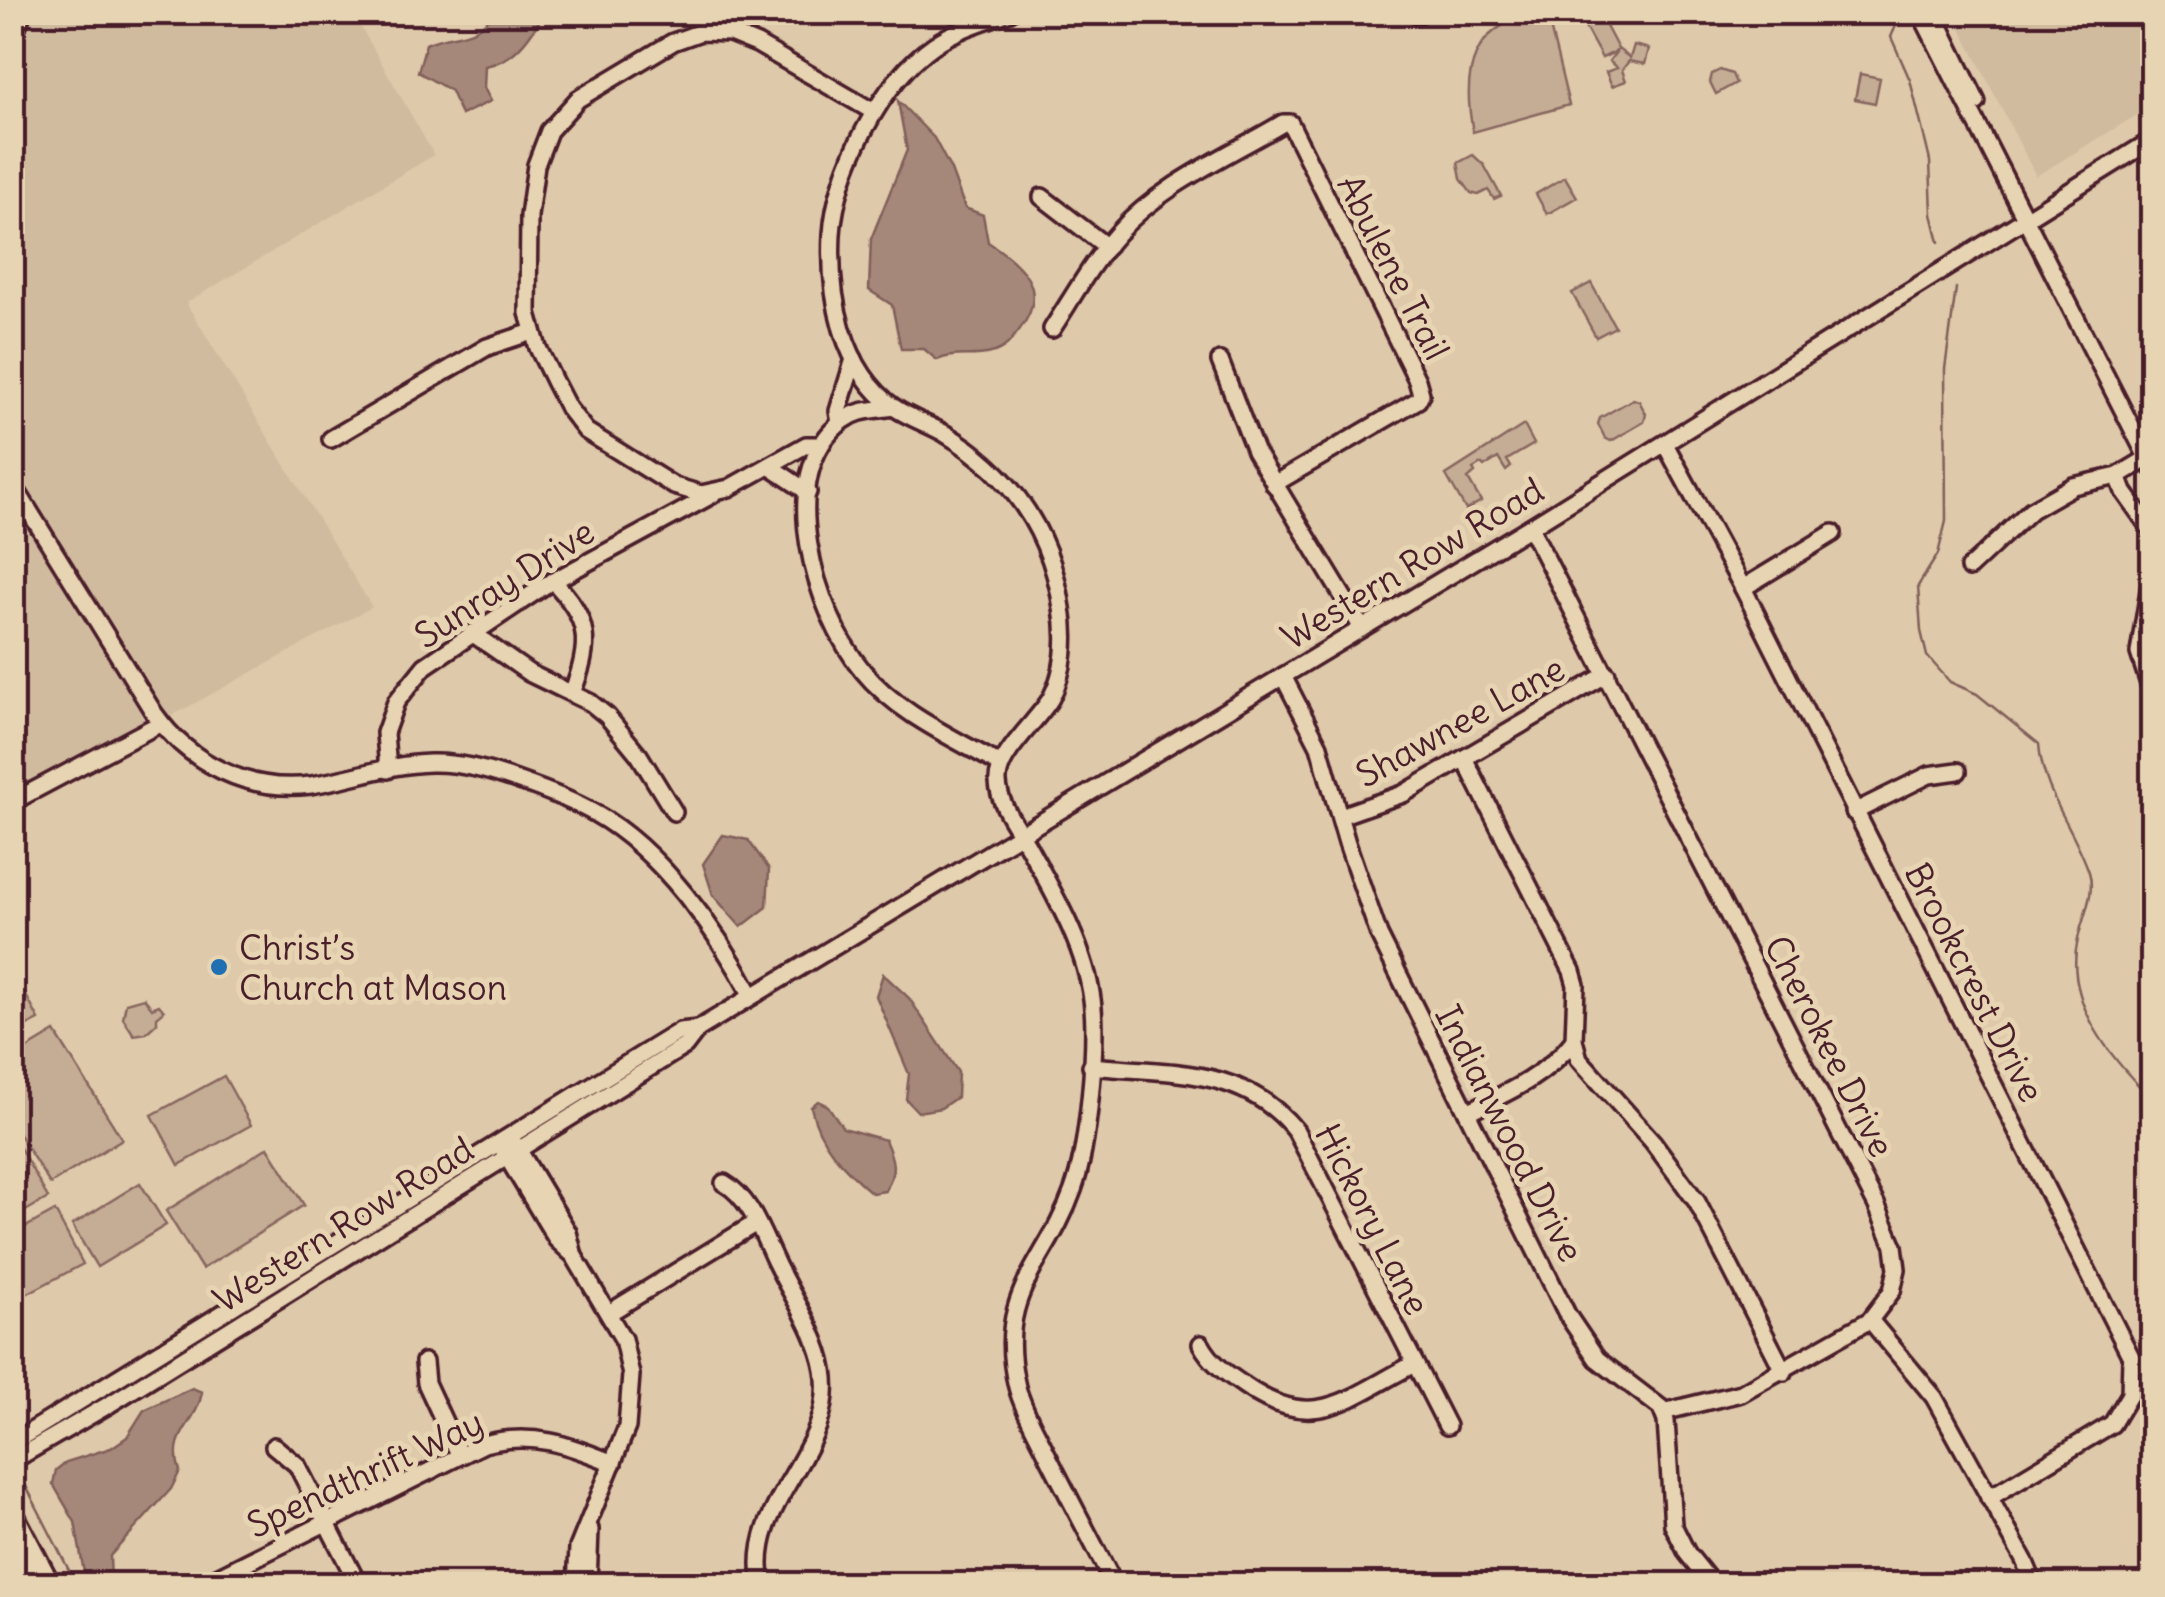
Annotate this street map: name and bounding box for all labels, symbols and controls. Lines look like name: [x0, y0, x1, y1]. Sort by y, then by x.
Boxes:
street label: Abulene Trail: [1329, 167, 1459, 367]
street label: Western Row Road: [1273, 467, 1551, 659]
street label: Sunray Drive: [406, 509, 602, 657]
street label: Shawnee Lane: [1348, 646, 1572, 796]
street label: Brookcrest Drive: [1896, 855, 2054, 1109]
place label: Christ’s Church at Mason: [239, 925, 507, 1009]
street label: Cherokee Drive: [1755, 928, 1905, 1164]
marker: Christ’s Church at Mason: [208, 956, 230, 978]
street label: Indianwood Drive: [1426, 997, 1594, 1269]
street label: Hickory Lane: [1306, 1116, 1440, 1322]
street label: Western Row Road: [205, 1126, 481, 1322]
street label: Spendthrift Way: [240, 1399, 490, 1547]

